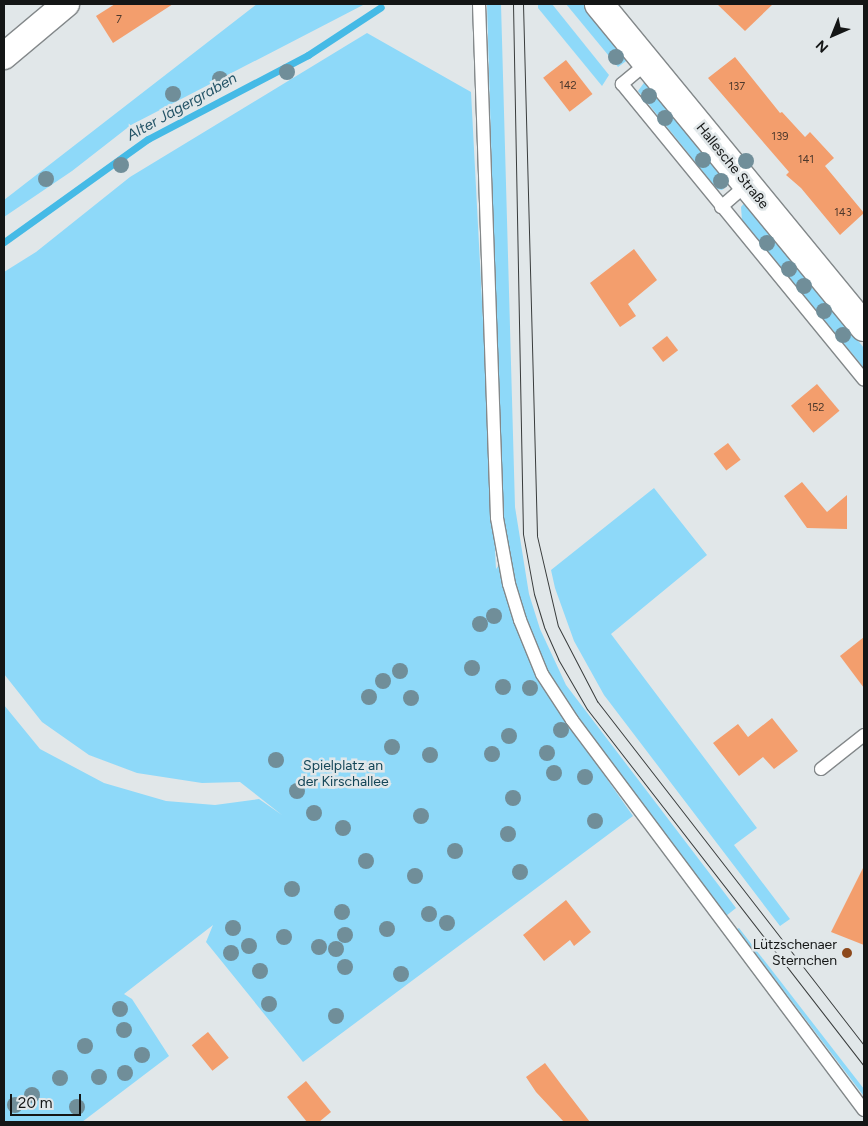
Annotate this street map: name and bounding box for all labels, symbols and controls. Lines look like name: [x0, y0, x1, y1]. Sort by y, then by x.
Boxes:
north arrow: [808, 10, 858, 60]
house number: 7: [116, 13, 122, 27]
text: N: [812, 36, 832, 56]
water label: Alter Jägergraben: [124, 69, 240, 145]
house number: 142: [559, 79, 577, 93]
house number: 137: [729, 80, 745, 94]
street label: Hallesche Straße: [692, 120, 772, 212]
house number: 139: [772, 130, 788, 144]
house number: 141: [798, 153, 814, 167]
house number: 143: [834, 206, 852, 220]
house number: 152: [807, 401, 825, 415]
park label: Spielplatz an der Kirschallee: [297, 758, 389, 790]
place label: Lützschenaer Sternchen: [753, 937, 837, 970]
marker: Lützschenaer Sternchen: [841, 947, 853, 959]
scale bar: [12, 1084, 84, 1116]
text: 20 m: [18, 1094, 52, 1112]

